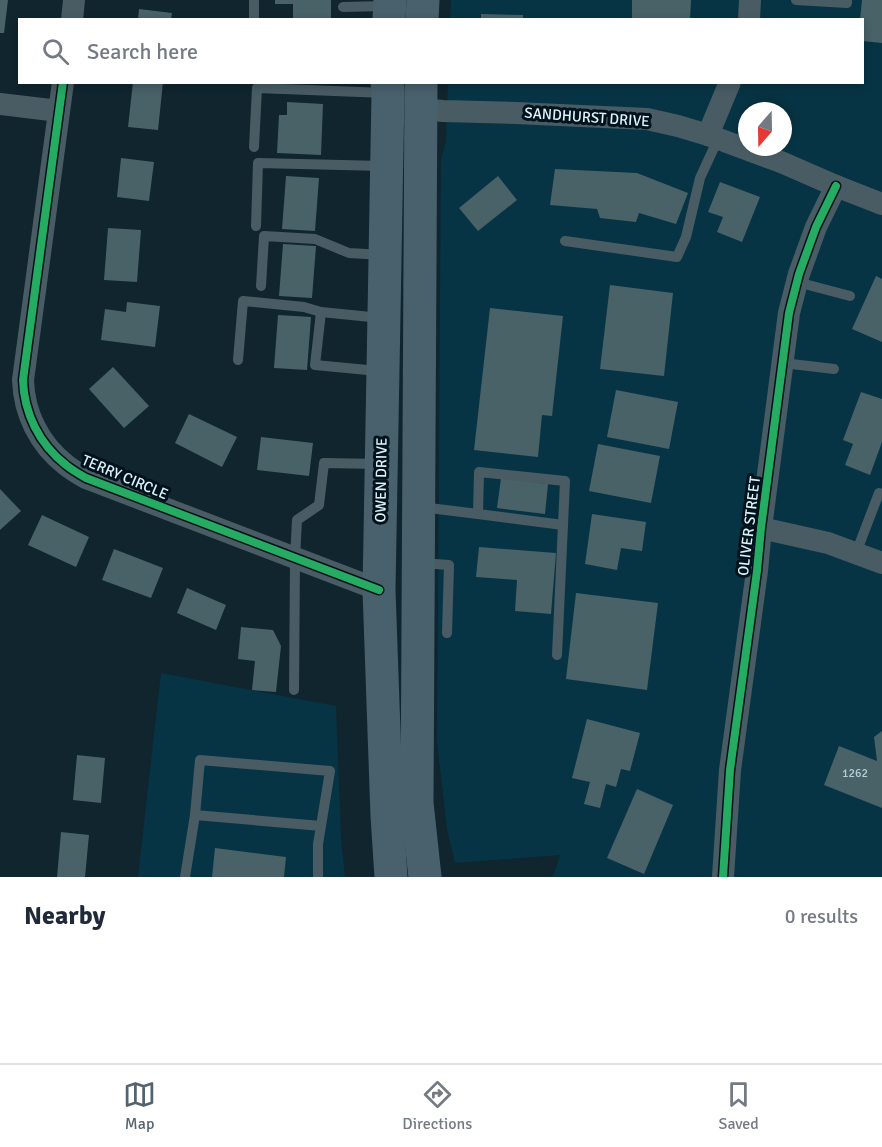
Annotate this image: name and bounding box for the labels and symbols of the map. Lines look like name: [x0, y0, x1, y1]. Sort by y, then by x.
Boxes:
north arrow: [738, 102, 792, 156]
street label: SANDHURST DRIVE: [524, 104, 650, 130]
street label: OWEN DRIVE: [371, 437, 391, 523]
street label: TERRY CIRCLE: [79, 451, 171, 503]
street label: OLIVER STREET: [734, 475, 764, 577]
house number: 1262: [842, 766, 868, 781]

